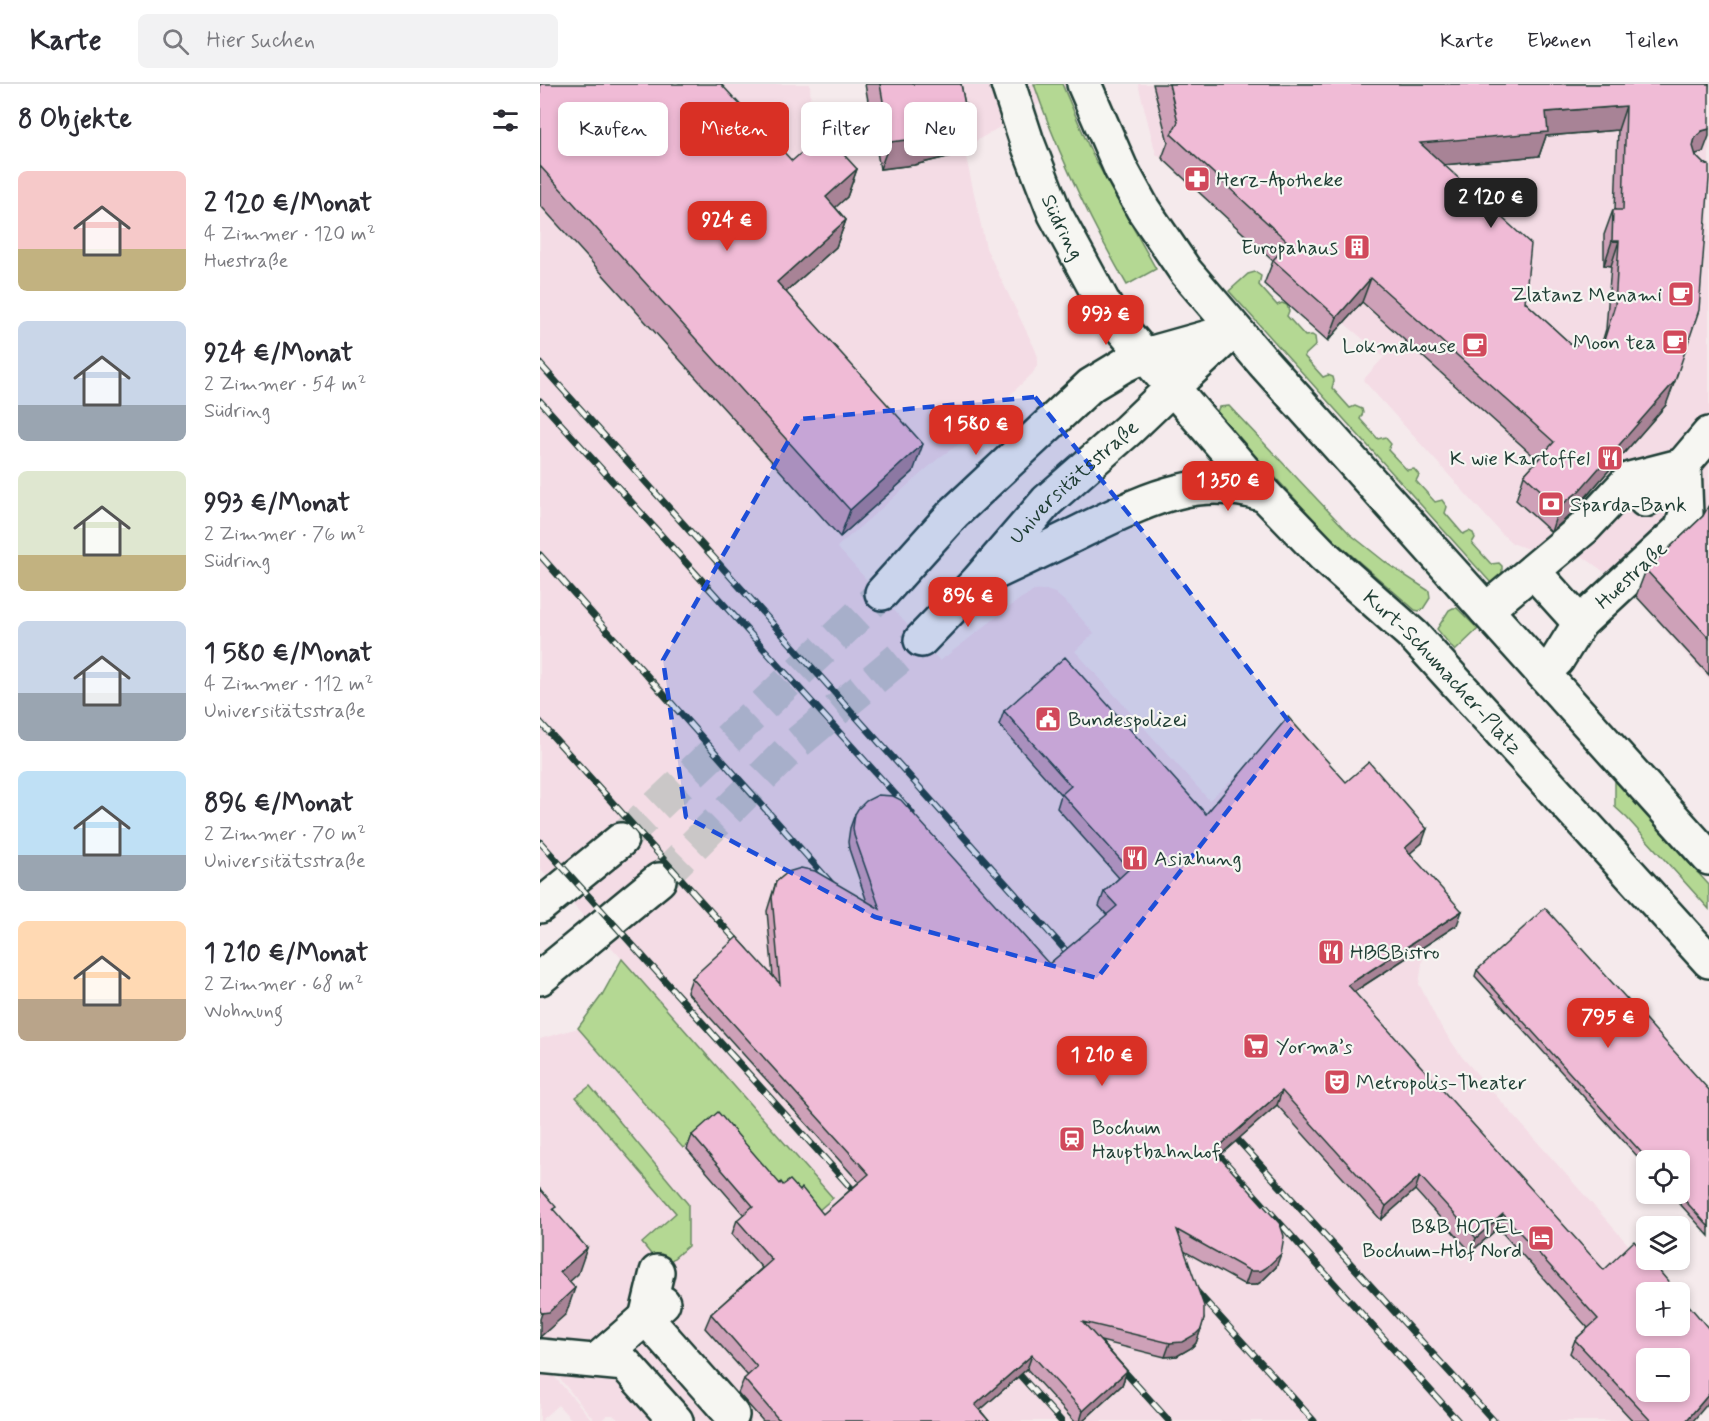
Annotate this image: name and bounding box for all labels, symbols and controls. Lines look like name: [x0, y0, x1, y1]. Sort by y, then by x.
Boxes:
search box: [138, 14, 558, 68]
text: Karte: [30, 23, 102, 60]
icon: search: [159, 25, 192, 58]
text: Hier suchen: [207, 27, 315, 55]
text: Karte: [1440, 27, 1494, 55]
text: Ebenen: [1527, 27, 1592, 55]
text: Teilen: [1625, 27, 1679, 55]
chip: Kaufen: [558, 102, 668, 156]
chip: Mieten: [680, 102, 789, 156]
chip: Filter: [801, 102, 892, 156]
chip: Neu: [904, 102, 977, 156]
text: 8 Objekte: [18, 103, 132, 137]
icon: filters: [489, 104, 522, 137]
pharmacy icon: Herz-Apotheke: [1182, 164, 1212, 194]
place label: Herz-Apotheke: [1216, 166, 1343, 195]
pin: 2 120 €: [1436, 178, 1546, 229]
text: 2 120 €: [1458, 184, 1524, 211]
text: 2 120 €/Monat: [204, 187, 372, 221]
street label: Südring: [1034, 190, 1090, 265]
icon: home: [66, 195, 138, 267]
pin: 924 €: [685, 201, 769, 252]
text: 924 €: [702, 207, 752, 234]
text: 4 Zimmer · 120 m²: [204, 221, 376, 248]
building icon: Europahaus: [1342, 232, 1372, 262]
place label: Europahaus: [1241, 234, 1338, 262]
text: Huestraße: [204, 248, 288, 275]
cafe icon: Zlatanz Menami: [1666, 279, 1696, 309]
place label: Zlatanz Menami: [1511, 281, 1662, 309]
pin: 993 €: [1064, 295, 1148, 346]
text: 993 €: [1082, 301, 1130, 328]
cafe icon: Moon tea: [1660, 327, 1690, 357]
place label: Moon tea: [1573, 329, 1656, 357]
cafe icon: Lokmahouse: [1460, 330, 1490, 360]
place label: Lokmahouse: [1342, 332, 1456, 360]
text: 924 €/Monat: [204, 337, 353, 371]
icon: home: [66, 345, 138, 417]
text: 2 Zimmer · 54 m²: [204, 371, 366, 398]
text: Südring: [204, 398, 270, 425]
pin: 1 580 €: [921, 405, 1031, 456]
text: 1 580 €: [943, 411, 1009, 438]
street label: Universitätsstraße: [1003, 414, 1145, 551]
restaurant icon: K wie Kartoffel: [1595, 443, 1625, 473]
place label: K wie Kartoffel: [1450, 445, 1590, 473]
pin: 1 350 €: [1173, 461, 1283, 512]
text: 1 350 €: [1196, 467, 1260, 494]
text: 993 €/Monat: [204, 487, 350, 521]
bank icon: Sparda-Bank: [1536, 489, 1566, 519]
place label: Sparda-Bank: [1570, 491, 1687, 519]
icon: home: [66, 495, 138, 567]
text: 2 Zimmer · 76 m²: [204, 521, 365, 548]
street label: Huestraße: [1590, 535, 1674, 616]
text: Südring: [204, 548, 270, 575]
pin: 896 €: [926, 577, 1010, 628]
text: 896 €: [942, 583, 994, 610]
street label: Kurt-Schumacher-Platz: [1357, 584, 1528, 761]
text: 1 580 €/Monat: [204, 637, 372, 671]
icon: home: [66, 645, 138, 717]
text: 4 Zimmer · 112 m²: [204, 671, 373, 698]
text: Universitätsstraße: [204, 698, 366, 725]
public building icon: Bundespolizei: [1033, 704, 1063, 734]
place label: Bundespolizei: [1068, 706, 1187, 734]
text: 896 €/Monat: [204, 787, 354, 821]
icon: home: [66, 795, 138, 867]
text: 2 Zimmer · 70 m²: [204, 821, 366, 848]
restaurant icon: Asiahung: [1120, 843, 1150, 873]
place label: Asiahung: [1154, 845, 1242, 873]
text: Universitätsstraße: [204, 848, 366, 875]
text: 1 210 €/Monat: [204, 937, 368, 971]
restaurant icon: HBBBistro: [1316, 937, 1346, 967]
place label: HBBBistro: [1350, 939, 1440, 967]
icon: home: [66, 945, 138, 1017]
text: 2 Zimmer · 68 m²: [204, 971, 363, 998]
text: Wohnung: [204, 998, 283, 1025]
pin: 795 €: [1566, 998, 1650, 1049]
text: 795 €: [1581, 1004, 1635, 1031]
supermarket icon: Yorma’s: [1241, 1031, 1271, 1061]
place label: Yorma’s: [1276, 1033, 1352, 1061]
pin: 1 210 €: [1047, 1036, 1157, 1087]
text: 1 210 €: [1071, 1042, 1133, 1069]
theatre icon: Metropolis-Theater: [1322, 1067, 1352, 1097]
place label: Metropolis-Theater: [1356, 1069, 1527, 1097]
place label: Bochum Hauptbahnhof: [1092, 1114, 1221, 1166]
station icon: Bochum Hauptbahnhof: [1057, 1124, 1087, 1154]
map controls: [1636, 1150, 1690, 1402]
button: locate: [1636, 1150, 1690, 1204]
place label: B&B HOTEL Bochum-Hbf Nord: [1362, 1213, 1522, 1265]
button: layers: [1636, 1216, 1690, 1270]
hotel icon: B&B HOTEL Bochum-Hbf Nord: [1526, 1223, 1556, 1253]
button: +: [1636, 1282, 1690, 1336]
button: −: [1636, 1348, 1690, 1402]

